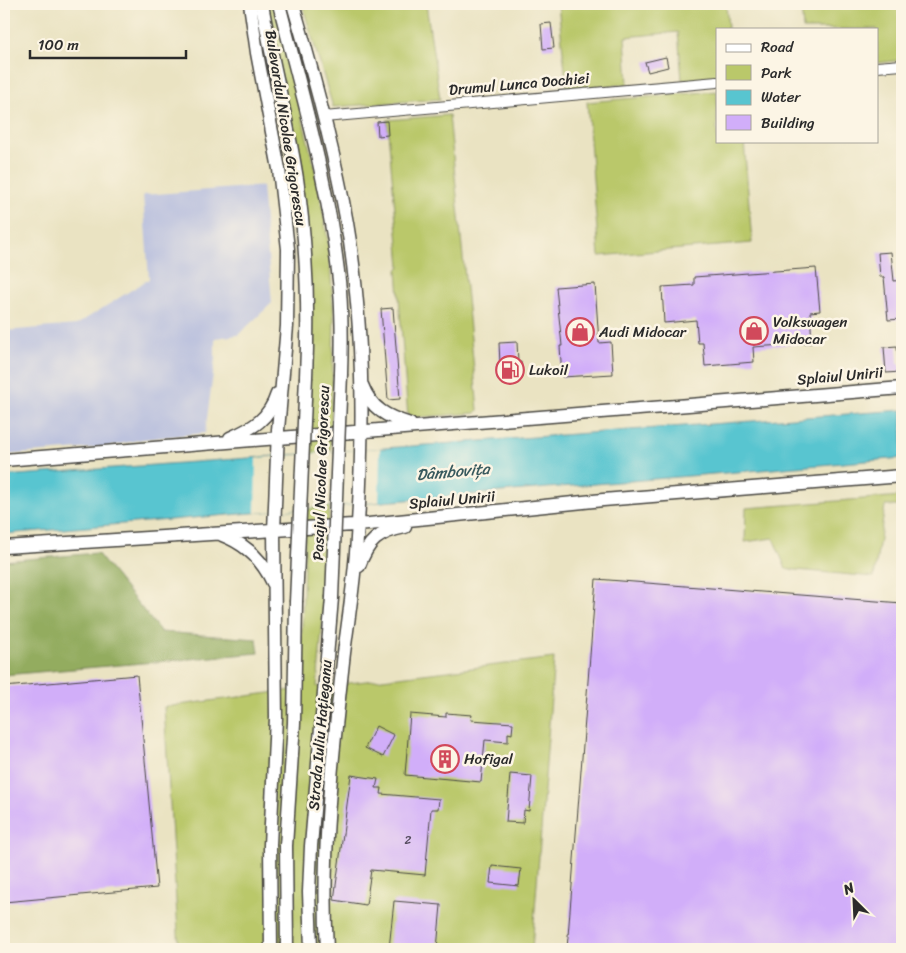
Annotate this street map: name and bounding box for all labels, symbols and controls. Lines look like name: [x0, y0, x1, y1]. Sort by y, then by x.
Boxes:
scale bar: [30, 28, 186, 60]
street label: Bulevardul Nicolae Grigorescu: [258, 28, 314, 228]
legend: [716, 28, 878, 142]
text: 100 m: [38, 32, 79, 58]
text: Road: [761, 34, 794, 60]
text: Park: [761, 60, 792, 86]
street label: Drumul Lunca Dochiei: [448, 65, 591, 103]
text: Water: [761, 84, 801, 110]
text: Building: [761, 110, 815, 136]
place label: Volkswagen Midocar: [773, 309, 848, 352]
shop icon: Volkswagen Midocar: [739, 316, 769, 346]
shop icon: Audi Midocar: [565, 317, 595, 347]
place label: Audi Midocar: [598, 319, 687, 345]
fuel station icon: Lukoil: [495, 355, 525, 385]
place label: Lukoil: [529, 357, 569, 383]
street label: Splaiul Unirii: [796, 359, 885, 393]
street label: Pasajul Nicolae Grigorescu: [305, 385, 337, 561]
water label: Dâmbovița: [415, 454, 493, 489]
street label: Splaiul Unirii: [408, 483, 497, 517]
street label: Strada Iuliu Hațieganu: [300, 659, 340, 811]
building icon: Hofigal: [430, 744, 460, 774]
place label: Hofigal: [464, 746, 513, 772]
house number: 2: [405, 829, 412, 851]
text: N: [838, 875, 859, 902]
north arrow: [828, 876, 878, 926]

